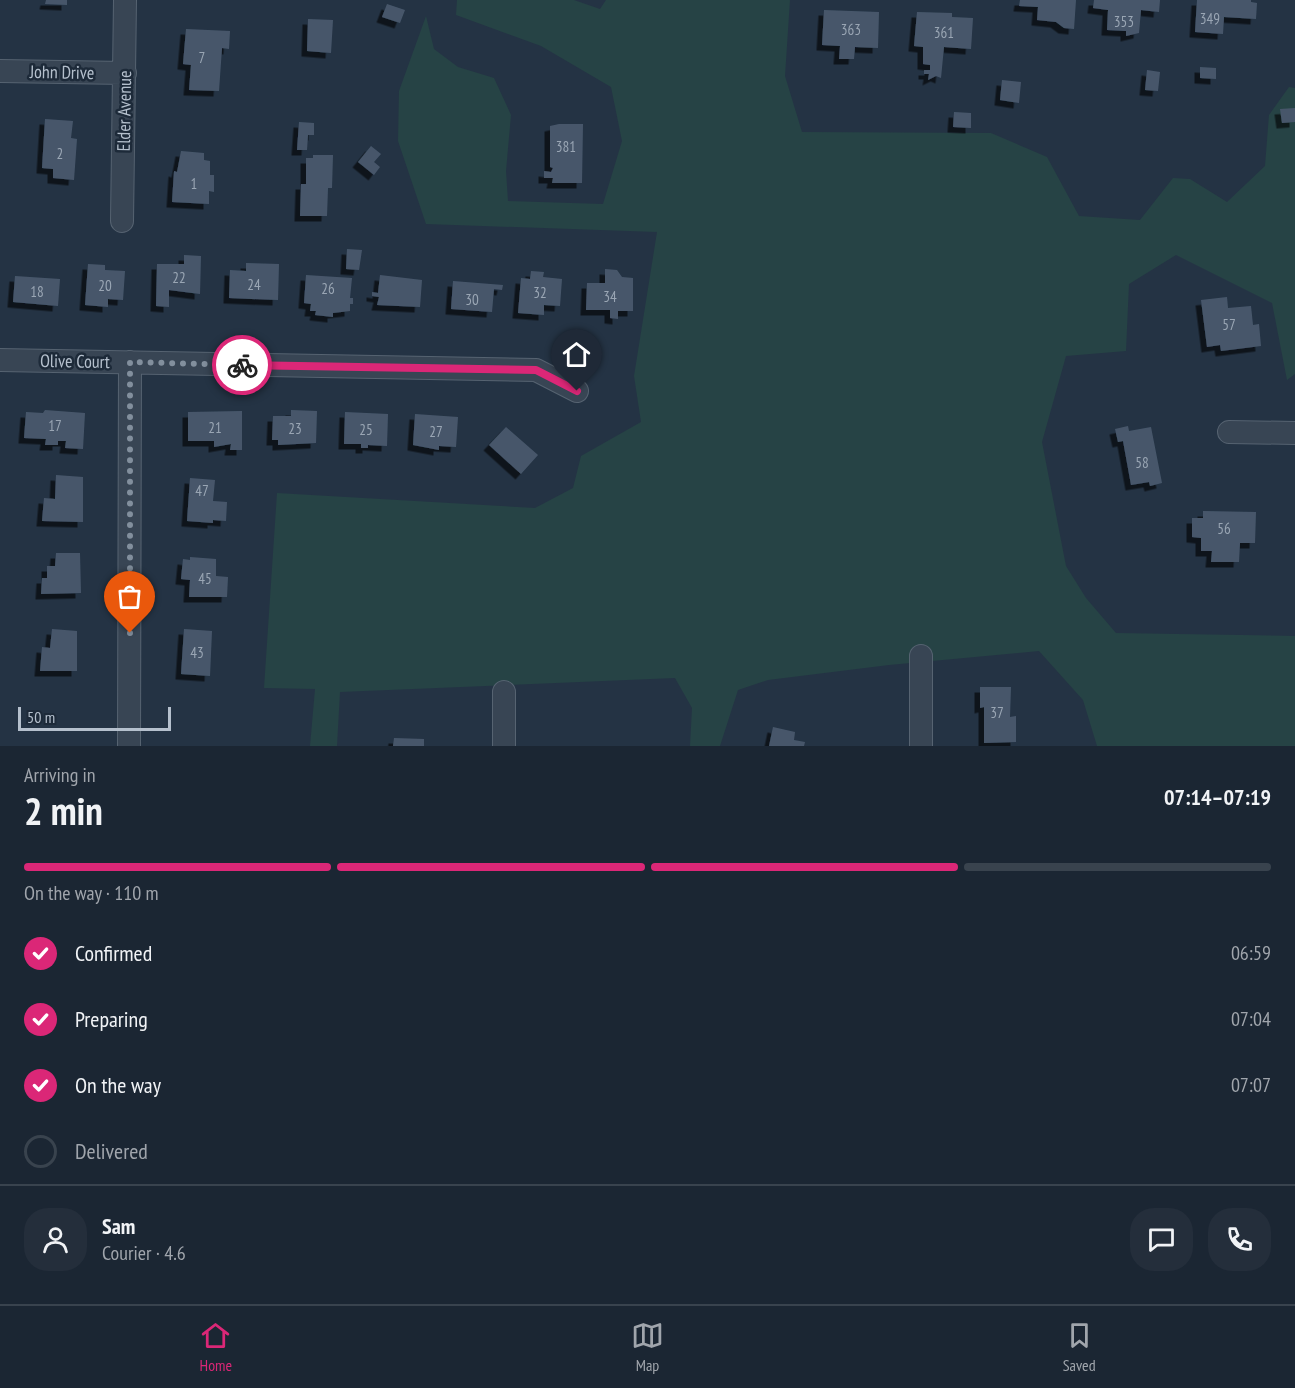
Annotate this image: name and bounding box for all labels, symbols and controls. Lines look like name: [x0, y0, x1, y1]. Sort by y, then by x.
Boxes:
house number: 349: [1200, 9, 1220, 28]
house number: 353: [1114, 12, 1134, 31]
house number: 363: [841, 20, 861, 39]
house number: 361: [934, 23, 954, 42]
house number: 7: [199, 48, 205, 67]
street label: John Drive: [29, 60, 94, 84]
street label: Elder Avenue: [112, 70, 136, 152]
house number: 381: [556, 137, 576, 156]
house number: 2: [57, 144, 63, 163]
house number: 1: [191, 174, 197, 193]
house number: 22: [172, 268, 186, 287]
house number: 24: [247, 275, 261, 294]
house number: 20: [98, 276, 112, 295]
house number: 26: [321, 279, 335, 298]
house number: 18: [30, 282, 44, 301]
house number: 32: [533, 283, 547, 302]
house number: 34: [603, 287, 617, 306]
house number: 30: [465, 290, 479, 309]
house number: 57: [1222, 315, 1236, 334]
pin: [551, 329, 602, 391]
courier: [212, 335, 272, 395]
icon: home: [560, 338, 593, 371]
street label: Olive Court: [40, 349, 110, 373]
icon: bike: [226, 349, 259, 382]
house number: 17: [48, 416, 62, 435]
house number: 21: [208, 418, 222, 437]
house number: 23: [288, 419, 302, 438]
house number: 25: [359, 420, 373, 439]
house number: 27: [429, 422, 443, 441]
house number: 58: [1135, 453, 1149, 472]
house number: 47: [195, 481, 209, 500]
house number: 56: [1217, 519, 1231, 538]
house number: 45: [198, 569, 212, 588]
pin: [104, 571, 155, 633]
icon: bag: [113, 580, 146, 613]
house number: 43: [190, 643, 204, 662]
house number: 37: [990, 703, 1004, 722]
scale bar: [18, 704, 171, 732]
text: 50 m: [27, 707, 55, 727]
text: Arriving in: [24, 762, 96, 788]
text: 07:14–07:19: [1164, 783, 1271, 811]
text: 2 min: [24, 785, 103, 836]
text: On the way · 110 m: [24, 880, 159, 906]
icon: check: [24, 937, 57, 970]
text: Confirmed: [75, 939, 152, 967]
text: 06:59: [1231, 940, 1271, 966]
icon: check: [24, 1003, 57, 1036]
text: Preparing: [75, 1005, 148, 1033]
text: 07:04: [1231, 1006, 1271, 1032]
icon: check: [24, 1069, 57, 1102]
text: On the way: [75, 1071, 161, 1099]
text: 07:07: [1231, 1072, 1271, 1098]
text: Delivered: [75, 1137, 148, 1165]
button: person: [24, 1208, 87, 1271]
button: chat: [1130, 1208, 1193, 1271]
button: phone: [1208, 1208, 1271, 1271]
text: Sam: [102, 1212, 135, 1240]
text: Courier · 4.6: [102, 1240, 186, 1266]
tab: Home: [199, 1319, 232, 1375]
tab: Map: [631, 1319, 664, 1375]
tab: Saved: [1063, 1319, 1096, 1375]

